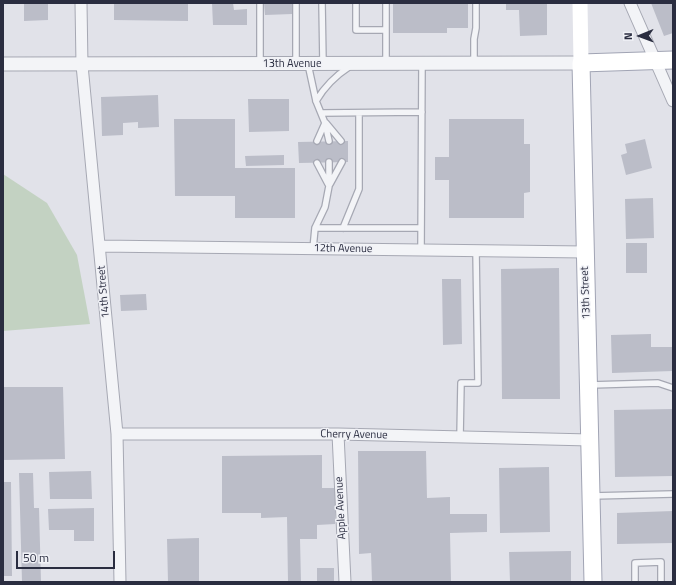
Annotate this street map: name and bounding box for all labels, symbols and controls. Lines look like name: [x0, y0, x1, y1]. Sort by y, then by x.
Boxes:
north arrow: [620, 16, 660, 56]
text: N: [620, 32, 636, 40]
street label: 13th Avenue: [263, 57, 321, 71]
street label: 12th Avenue: [313, 242, 373, 256]
street label: 14th Street: [95, 265, 113, 319]
street label: 13th Street: [578, 266, 594, 320]
street label: Cherry Avenue: [320, 428, 388, 442]
street label: Apple Avenue: [333, 476, 349, 540]
scale bar: [18, 543, 117, 569]
text: 50 m: [23, 548, 49, 567]

